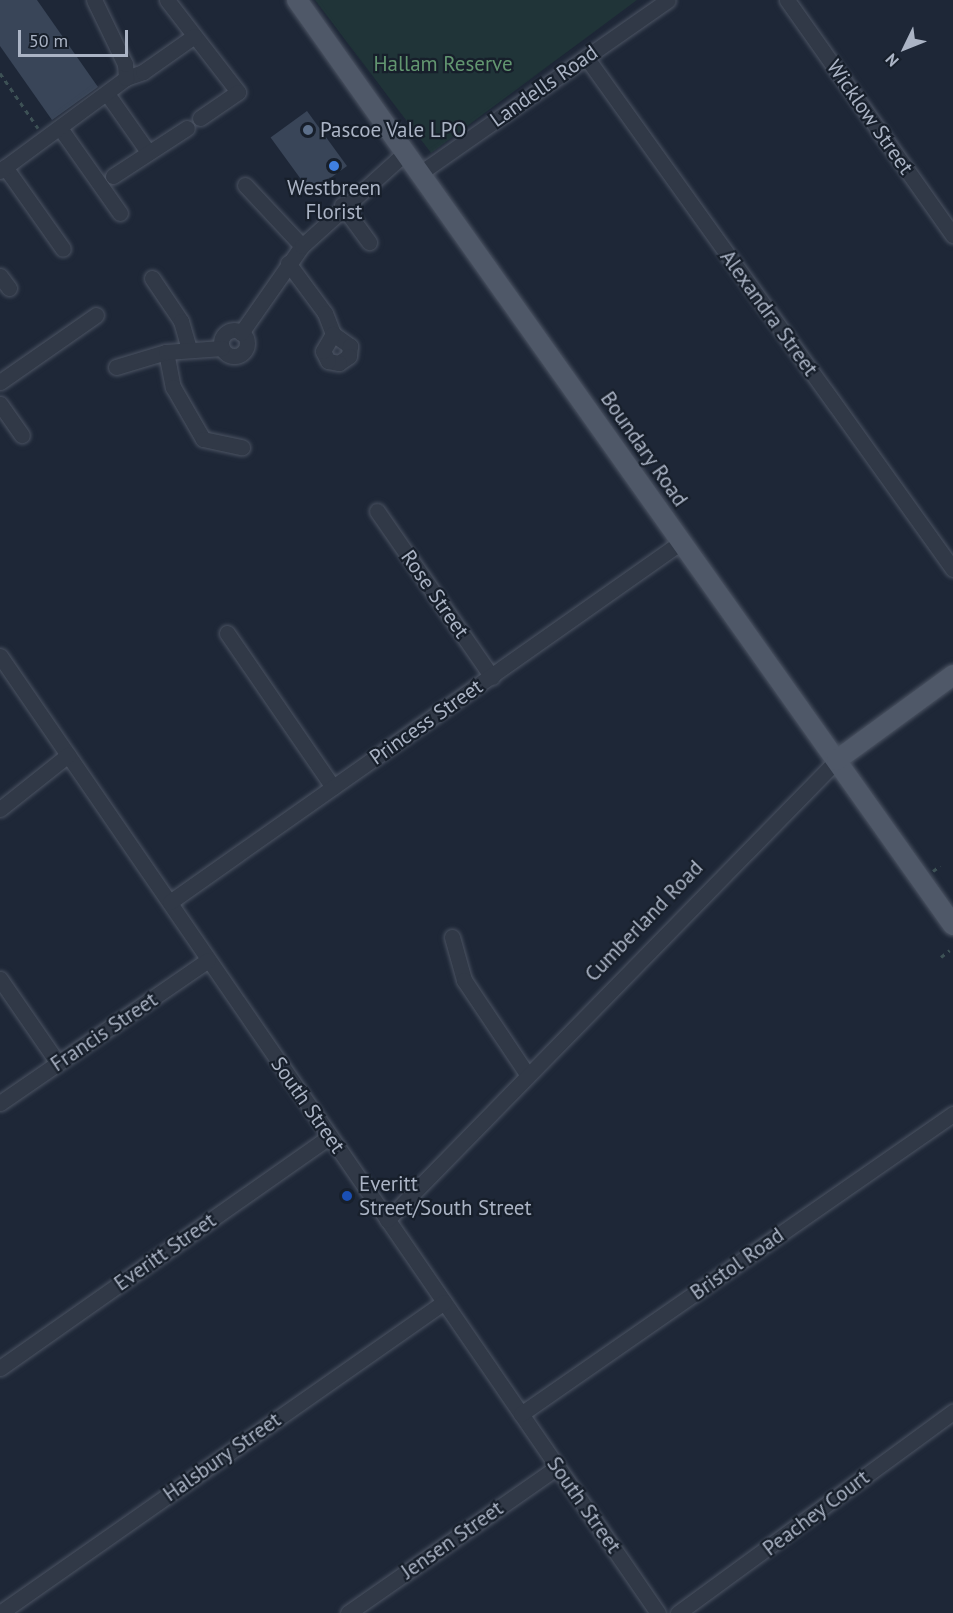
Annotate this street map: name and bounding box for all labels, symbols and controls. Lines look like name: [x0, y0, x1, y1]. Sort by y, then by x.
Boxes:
scale bar: [21, 18, 130, 56]
north arrow: [875, 18, 935, 78]
text: 50 m: [29, 29, 68, 52]
street label: Landells Road: [485, 40, 603, 132]
text: N: [881, 50, 903, 71]
park label: Hallam Reserve: [373, 51, 513, 77]
street label: Wicklow Street: [821, 55, 919, 179]
place label: Pascoe Vale LPO: [320, 117, 467, 143]
marker: Pascoe Vale LPO: [301, 123, 315, 137]
marker: Westbreen Florist: [327, 159, 341, 173]
place label: Westbreen Florist: [287, 175, 381, 225]
street label: Alexandra Street: [715, 245, 823, 381]
street label: Boundary Road: [595, 386, 693, 512]
street label: Rose Street: [396, 545, 474, 643]
street label: Princess Street: [365, 674, 487, 770]
street label: Cumberland Road: [580, 855, 708, 987]
street label: Francis Street: [46, 987, 162, 1077]
street label: South Street: [266, 1052, 350, 1158]
place label: Everitt Street/South Street: [359, 1171, 532, 1221]
marker: Everitt Street/South Street: [340, 1189, 354, 1203]
street label: Everitt Street: [109, 1208, 221, 1296]
street label: Bristol Road: [685, 1223, 789, 1305]
street label: Halsbury Street: [158, 1407, 286, 1507]
street label: South Street: [542, 1452, 626, 1558]
street label: Peachey Court: [758, 1465, 874, 1561]
street label: Jensen Street: [396, 1496, 508, 1584]

